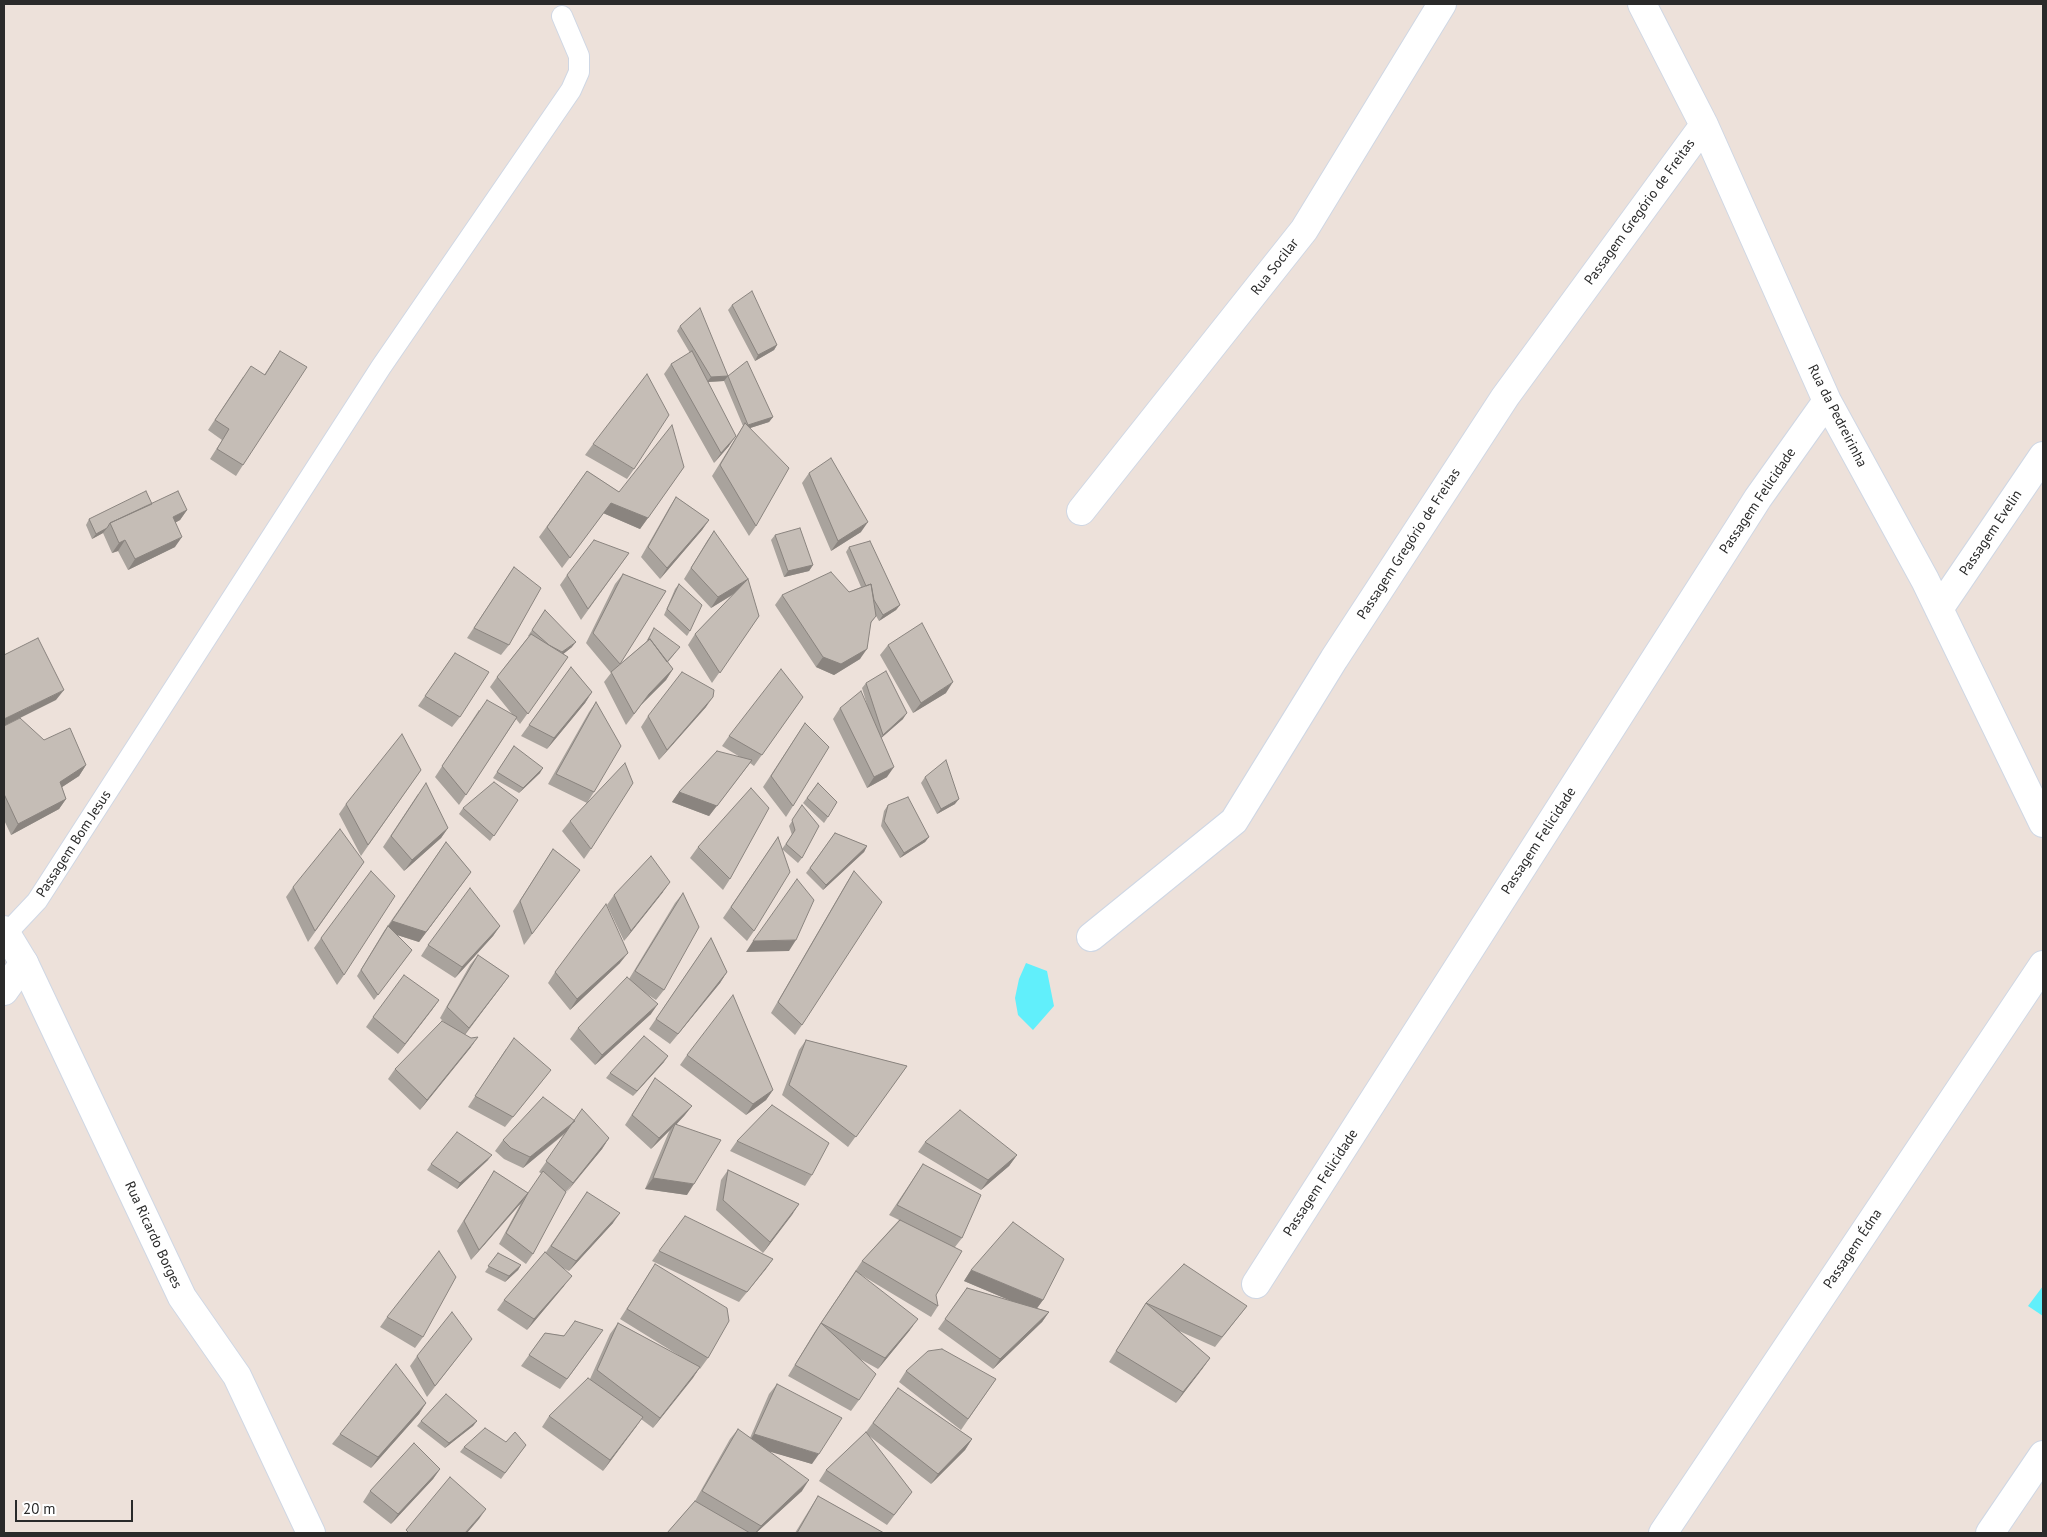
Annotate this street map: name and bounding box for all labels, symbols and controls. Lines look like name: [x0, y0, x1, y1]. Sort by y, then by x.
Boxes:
street label: Passagem Gregório de Freitas: [1581, 136, 1699, 288]
street label: Rua Socilar: [1248, 235, 1302, 299]
street label: Rua da Pedreirinha: [1804, 362, 1870, 470]
street label: Passagem Felicidade: [1716, 445, 1800, 557]
street label: Passagem Gregório de Freitas: [1354, 465, 1464, 623]
street label: Passagem Evelin: [1956, 487, 2026, 579]
street label: Passagem Felicidade: [1498, 784, 1580, 898]
street label: Passagem Bom Jesus: [33, 787, 115, 901]
street label: Passagem Felicidade: [1280, 1126, 1362, 1240]
street label: Rua Ricardo Borges: [121, 1179, 185, 1291]
street label: Passagem Édna: [1820, 1206, 1886, 1292]
scale bar: [18, 1490, 135, 1522]
text: 20 m: [23, 1499, 56, 1518]

